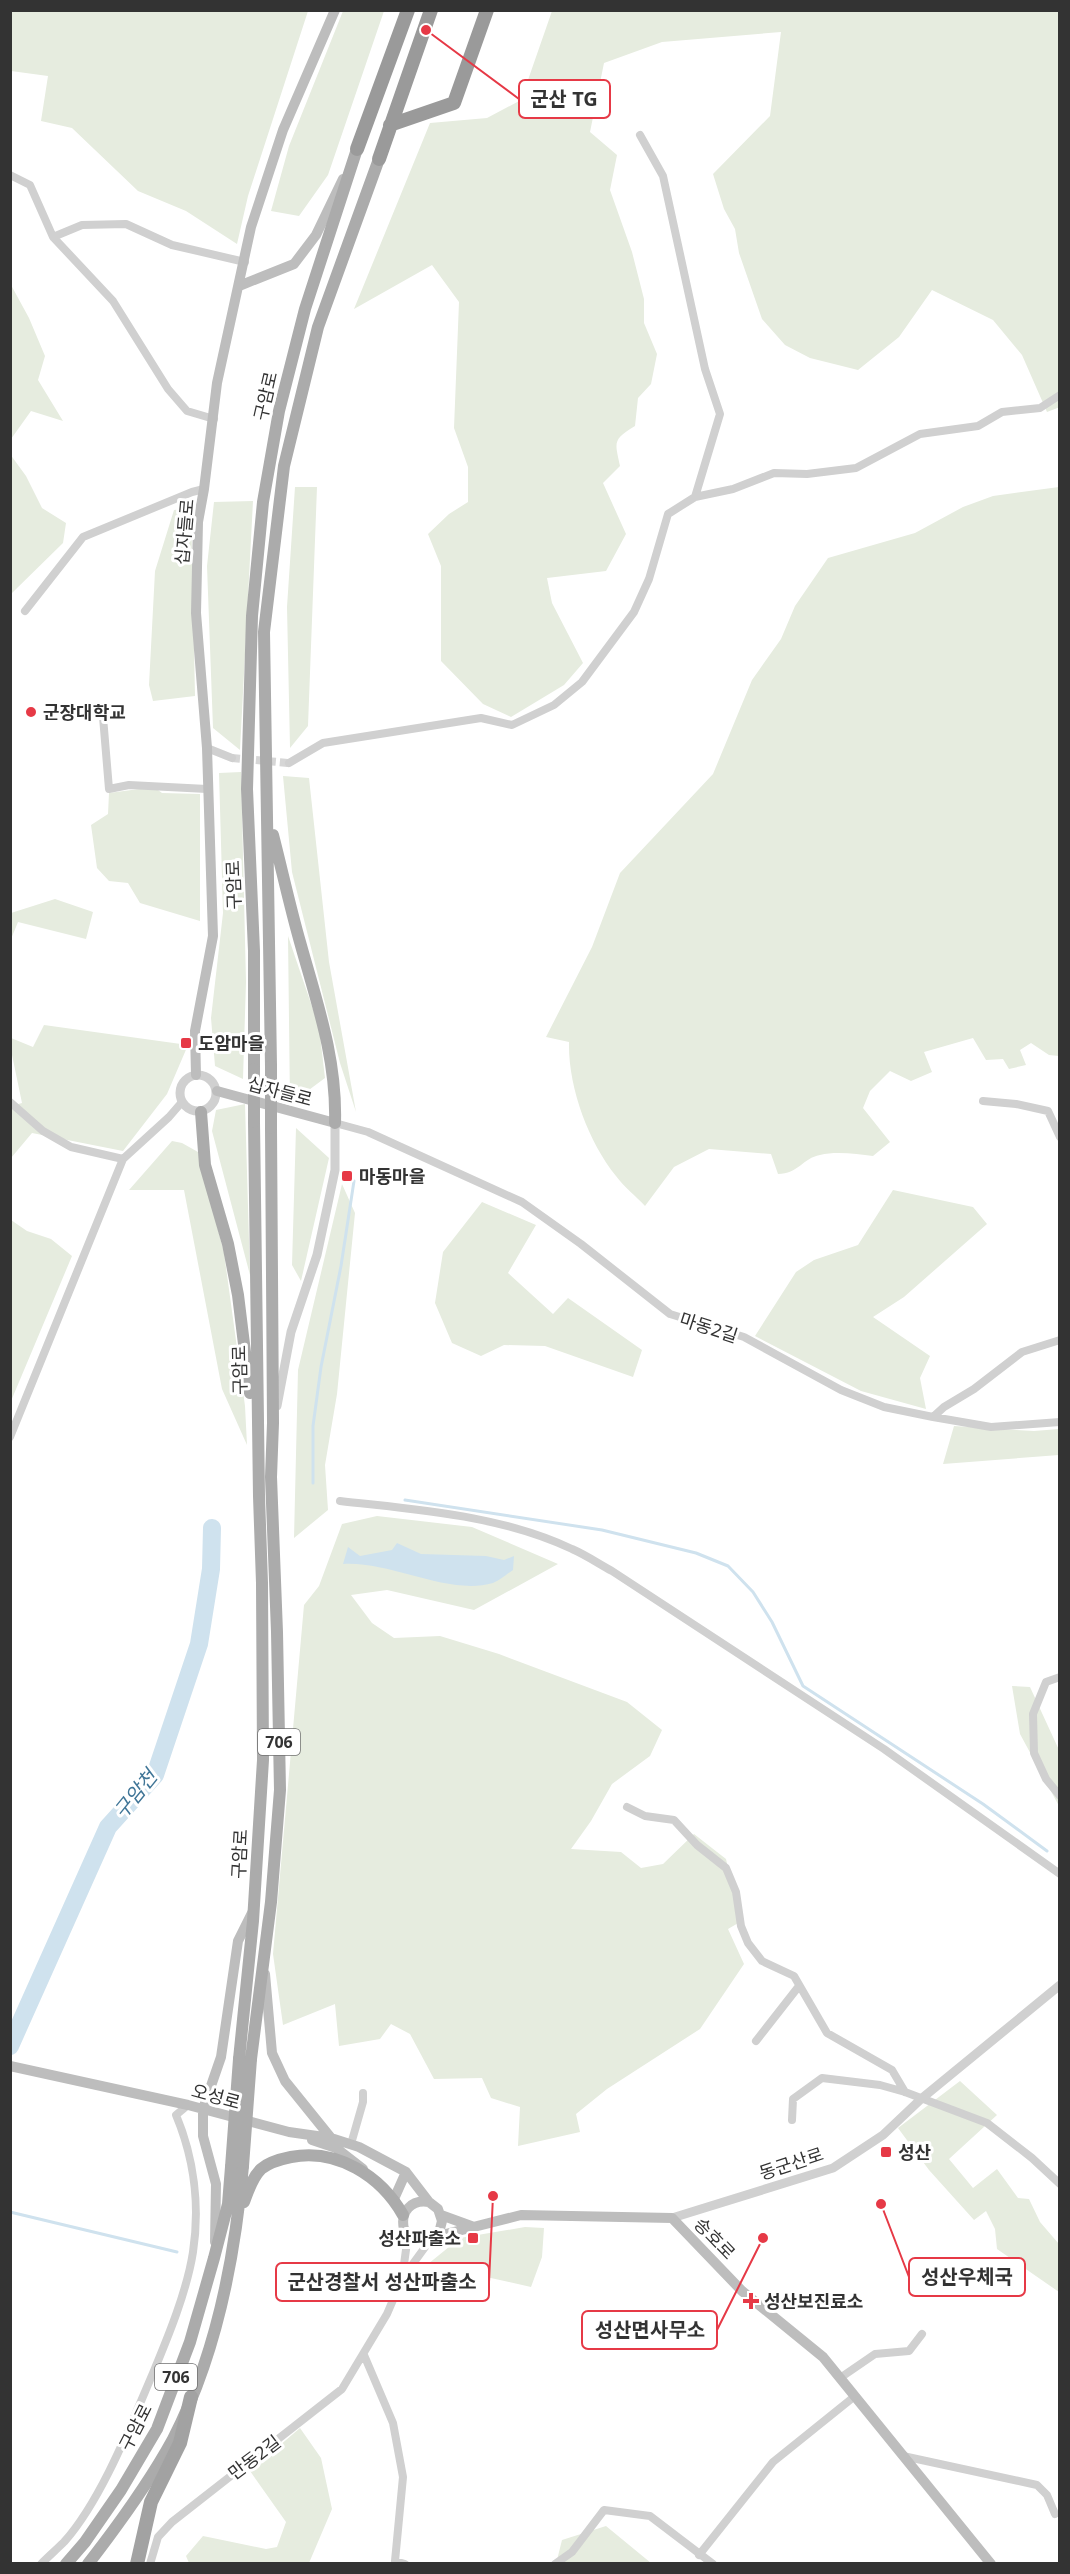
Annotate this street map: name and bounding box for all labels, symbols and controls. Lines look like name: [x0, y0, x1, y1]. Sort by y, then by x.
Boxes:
callout: 군산 TG: [519, 80, 610, 118]
text: 군산 TG: [530, 85, 598, 112]
street label: 구암로: [248, 369, 282, 423]
street label: 십자들로: [169, 498, 199, 566]
place label: 군장대학교: [43, 700, 126, 724]
marker: 군장대학교: [24, 705, 38, 719]
street label: 구암로: [220, 860, 246, 910]
place label: 도암마을: [198, 1031, 264, 1055]
marker: 도암마을: [179, 1036, 193, 1050]
street label: 십자들로: [245, 1071, 315, 1111]
place label: 마동마을: [359, 1164, 425, 1188]
marker: 마동마을: [340, 1169, 354, 1183]
street label: 마동2길: [677, 1306, 741, 1348]
street label: 구암로: [227, 1345, 251, 1395]
road number: 706: [258, 1729, 300, 1755]
water label: 구암천: [107, 1762, 164, 1824]
street label: 구암로: [226, 1829, 252, 1879]
street label: 오성로: [189, 2078, 243, 2114]
place label: 성산: [898, 2140, 932, 2164]
street label: 동군산로: [756, 2141, 826, 2185]
marker: 성산: [879, 2145, 893, 2159]
street label: 송호로: [689, 2212, 741, 2264]
place label: 성산파출소: [378, 2226, 461, 2250]
marker: 성산파출소: [466, 2231, 480, 2245]
callout: 성산우체국: [909, 2258, 1025, 2296]
callout: 군산경찰서 성산파출소: [276, 2263, 489, 2301]
text: 성산우체국: [921, 2263, 1013, 2290]
text: 군산경찰서 성산파출소: [287, 2268, 477, 2295]
place label: 성산보진료소: [764, 2289, 863, 2313]
marker: 성산보진료소: [742, 2292, 760, 2310]
callout: 성산면사무소: [582, 2311, 717, 2349]
text: 성산면사무소: [595, 2316, 705, 2343]
road number: 706: [155, 2364, 197, 2390]
street label: 구암로: [113, 2399, 157, 2455]
street label: 만동2길: [223, 2429, 285, 2485]

